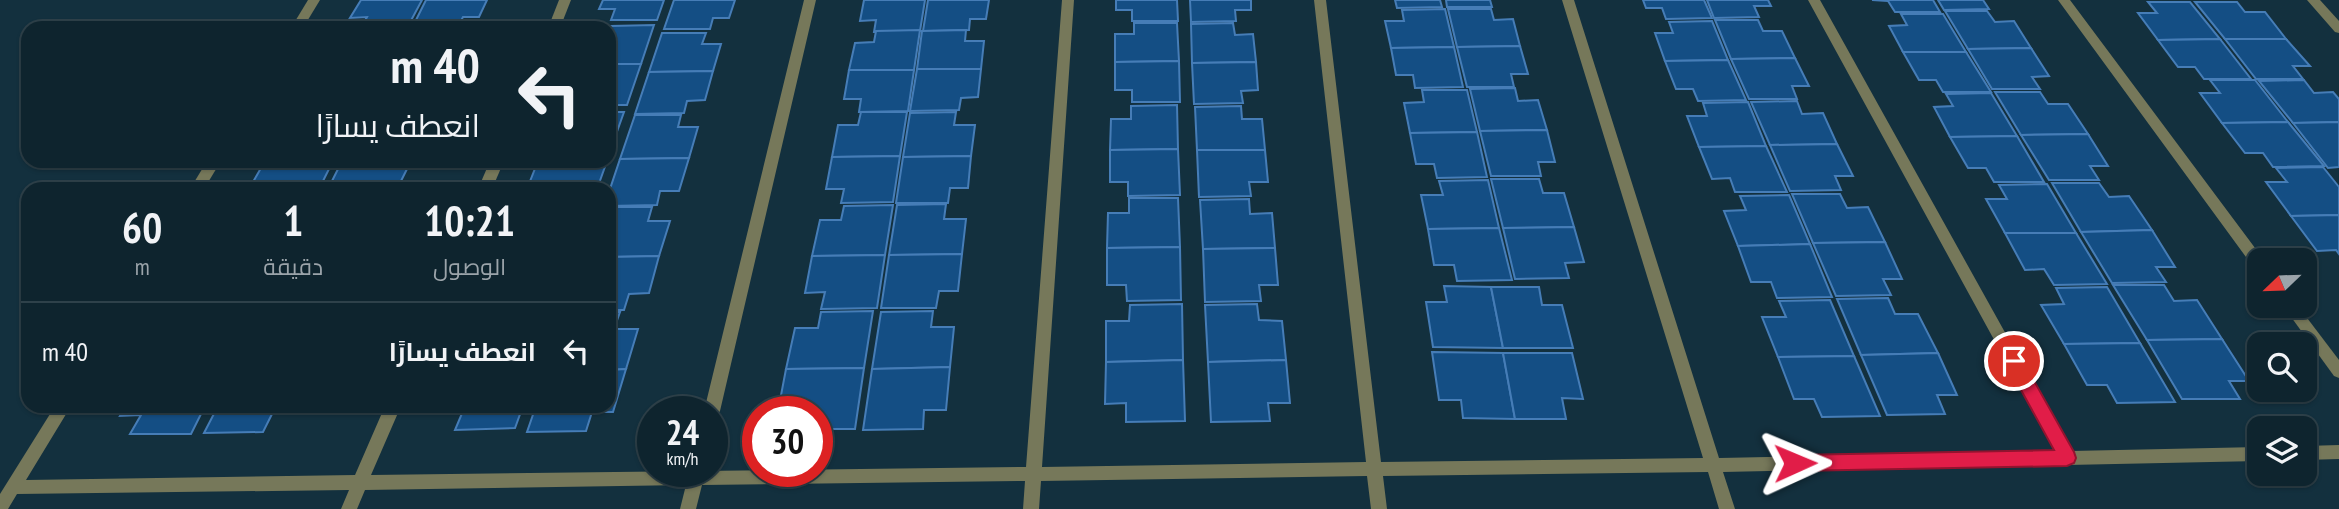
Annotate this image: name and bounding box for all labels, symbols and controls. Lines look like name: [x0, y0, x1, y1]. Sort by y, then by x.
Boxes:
text: 40 m: [391, 33, 480, 97]
icon: left: [504, 49, 595, 140]
text: انعطف يسارًا: [315, 104, 480, 146]
text: 1: [283, 193, 303, 248]
text: 10:21: [424, 193, 515, 248]
text: 60: [122, 200, 162, 255]
north arrow: [2247, 248, 2317, 318]
map controls: [2247, 248, 2317, 486]
text: m: [135, 252, 150, 281]
text: دقيقة: [263, 252, 323, 281]
text: الوصول: [433, 252, 506, 281]
pin: [1984, 331, 2044, 391]
icon: left: [557, 332, 595, 370]
button: search: [2247, 332, 2317, 402]
text: 40 m: [42, 335, 88, 368]
text: انعطف يسارًا: [389, 335, 536, 368]
icon: arrive: [1995, 342, 2033, 380]
speed limit sign: 30: [742, 396, 833, 487]
text: 24: [666, 409, 699, 455]
button: layers: [2247, 416, 2317, 486]
position arrow: [1758, 426, 1832, 500]
text: km/h: [667, 447, 698, 470]

